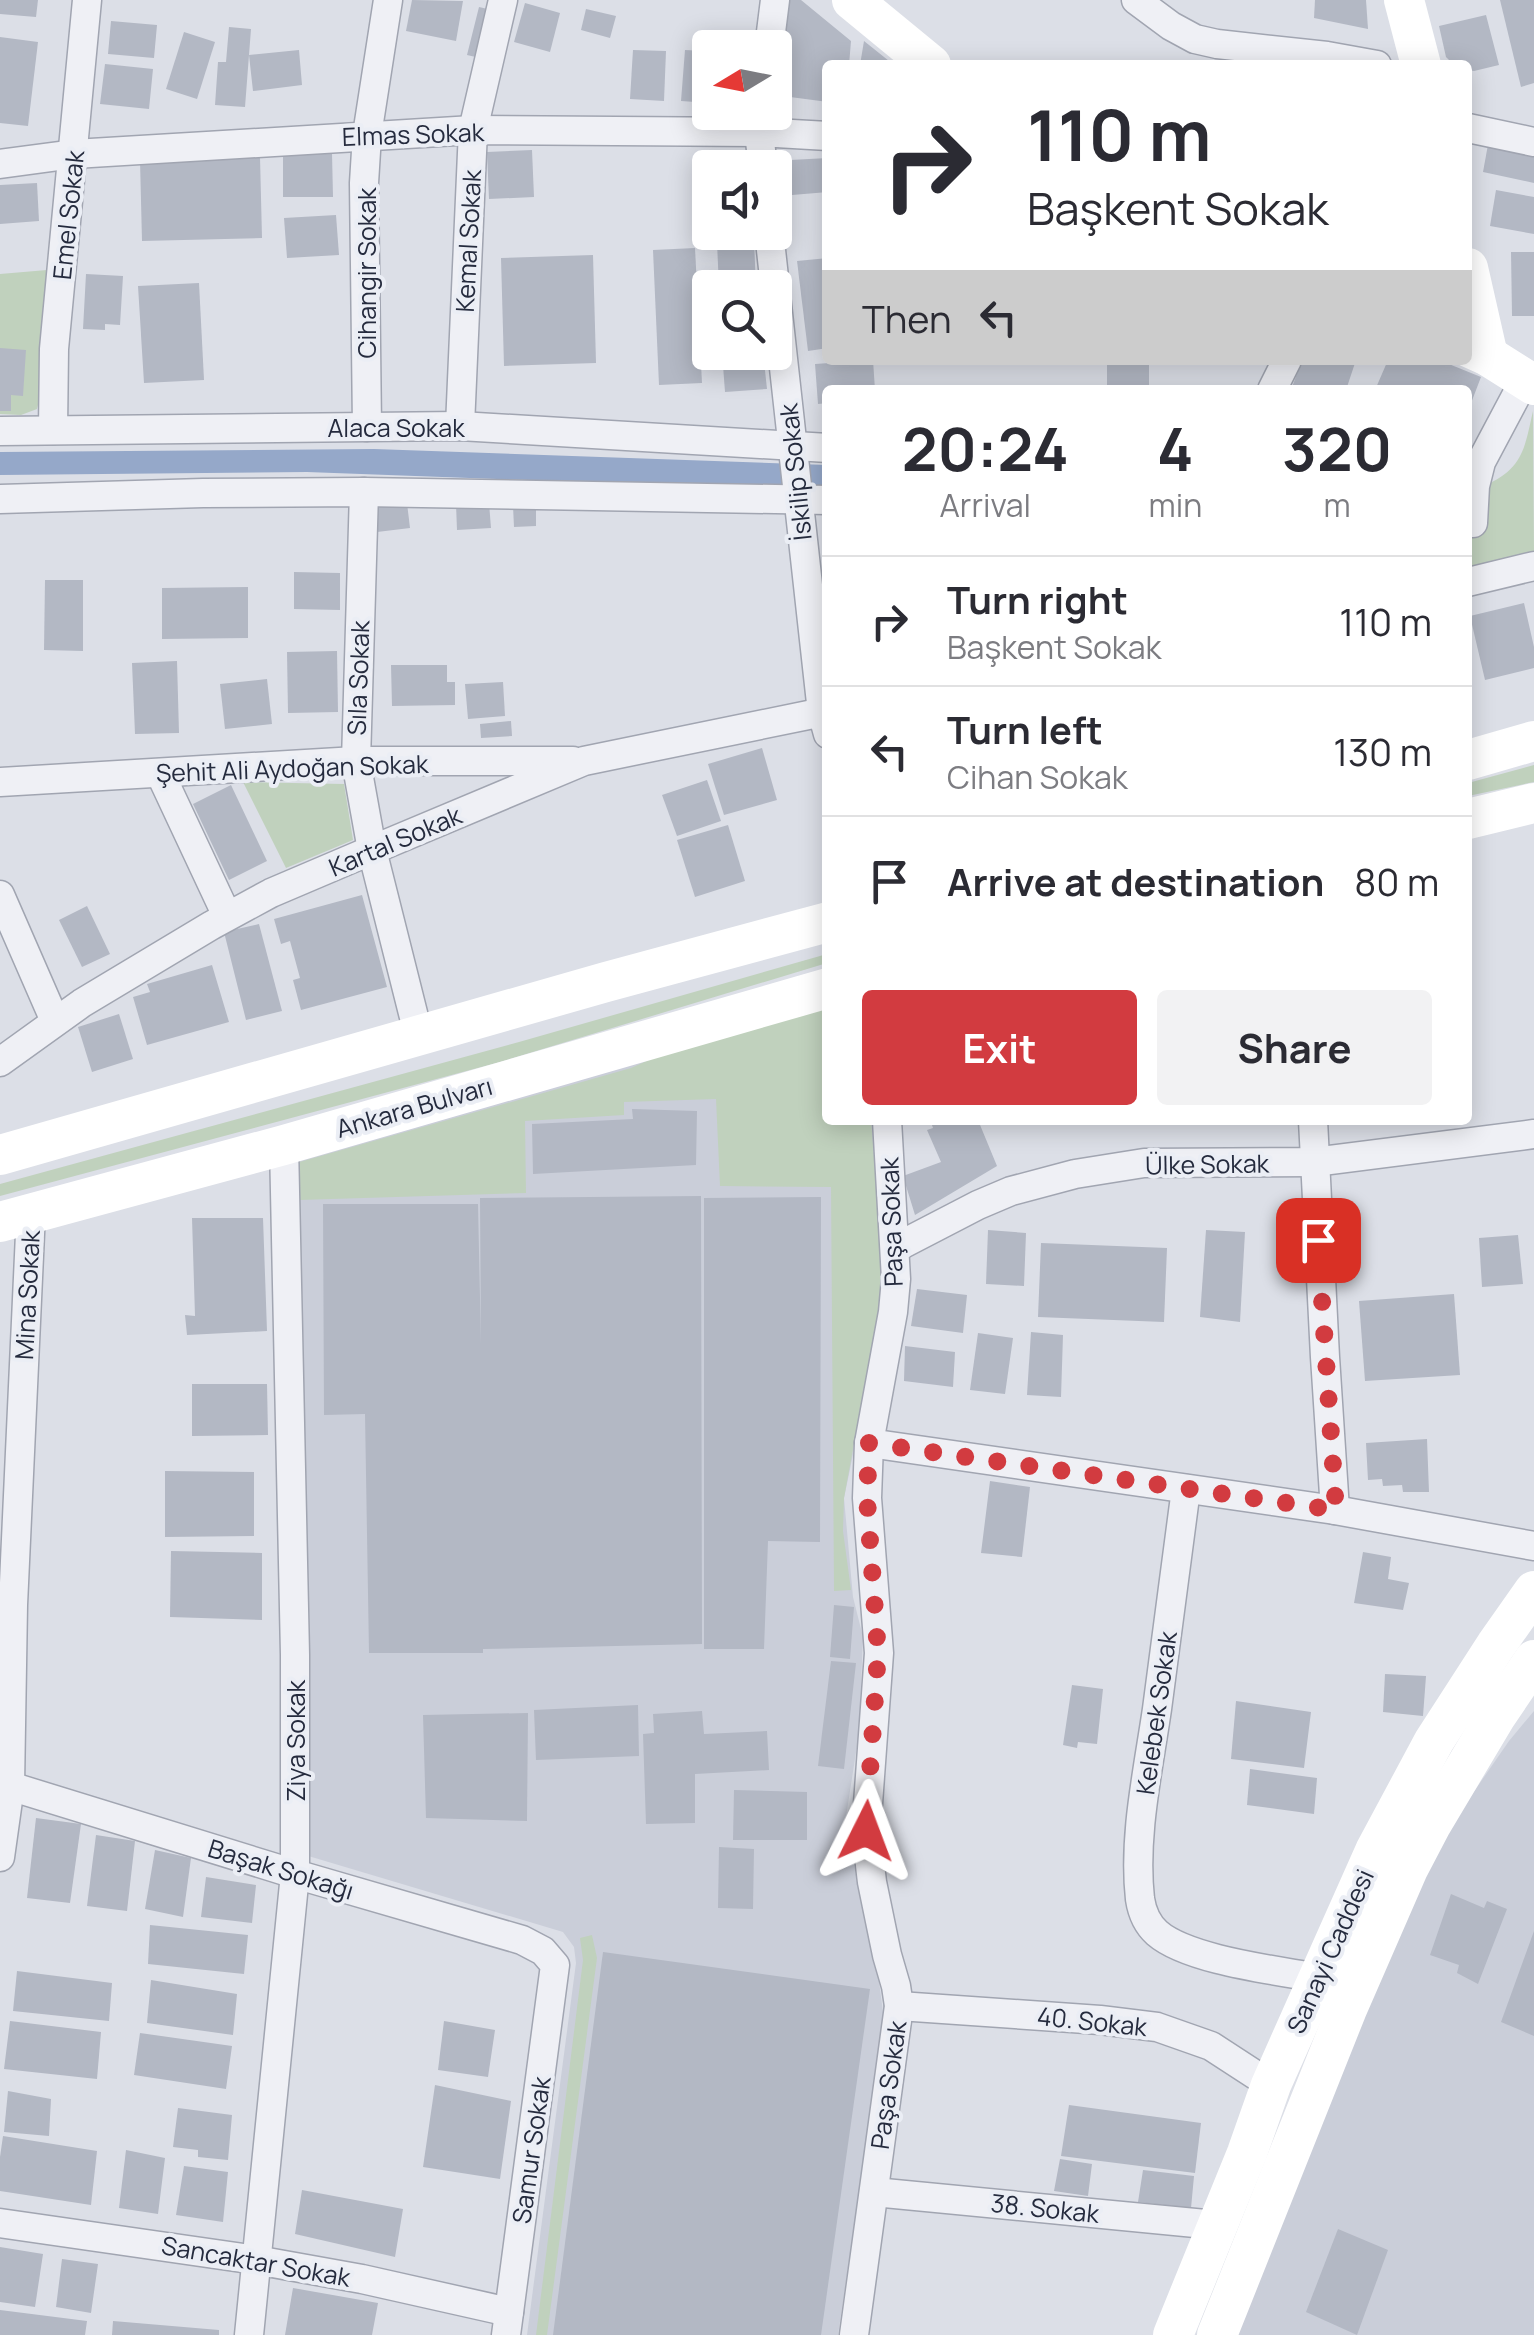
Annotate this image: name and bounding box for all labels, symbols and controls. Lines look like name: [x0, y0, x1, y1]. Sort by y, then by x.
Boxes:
north arrow: [692, 30, 792, 130]
map controls: [692, 30, 792, 370]
text: 110 m: [1027, 86, 1211, 182]
icon: right: [862, 100, 992, 230]
street label: Elmas Sokak: [341, 114, 485, 154]
street label: Emel Sokak: [44, 148, 92, 281]
button: sound: [692, 150, 792, 250]
street label: Kemal Sokak: [447, 168, 489, 313]
text: Başkent Sokak: [1027, 177, 1328, 239]
street label: Cihangir Sokak: [349, 187, 384, 358]
button: search: [692, 270, 792, 370]
icon: left: [971, 290, 1026, 345]
text: Then: [862, 292, 951, 344]
street label: İskilip Sokak: [770, 401, 820, 542]
text: 20:24: [902, 407, 1069, 489]
text: 4: [1157, 407, 1194, 489]
text: 320: [1282, 407, 1392, 489]
street label: Alaca Sokak: [327, 410, 465, 445]
text: Arrival: [940, 483, 1031, 527]
text: min: [1149, 483, 1202, 527]
text: m: [1324, 483, 1351, 527]
text: Turn right: [947, 573, 1128, 625]
icon: right: [862, 594, 917, 649]
text: 110 m: [1339, 595, 1432, 647]
street label: Sıla Sokak: [339, 619, 378, 736]
text: Başkent Sokak: [947, 625, 1161, 669]
text: Turn left: [947, 703, 1103, 755]
icon: left: [862, 724, 917, 779]
text: 130 m: [1333, 725, 1432, 777]
street label: Şehit Ali Aydoğan Sokak: [155, 746, 429, 790]
text: Cihan Sokak: [947, 755, 1128, 799]
street label: Kartal Sokak: [323, 797, 467, 885]
icon: arrive: [862, 854, 917, 909]
text: Arrive at destination: [947, 855, 1324, 907]
text: 80 m: [1354, 855, 1439, 907]
button: Exit: [862, 990, 1137, 1105]
button: Share: [1157, 990, 1432, 1105]
street label: Ankara Bulvarı: [332, 1068, 496, 1146]
street label: Ülke Sokak: [1145, 1145, 1270, 1183]
street label: Paşa Sokak: [871, 1156, 911, 1287]
pin: [1276, 1198, 1361, 1283]
icon: arrive: [1291, 1213, 1346, 1268]
street label: Mina Sokak: [6, 1229, 48, 1361]
street label: Kelebek Sokak: [1127, 1628, 1185, 1797]
street label: Ziya Sokak: [278, 1680, 313, 1802]
position arrow: [814, 1779, 918, 1883]
street label: Başak Sokağı: [204, 1830, 358, 1908]
street label: Sanayi Caddesi: [1278, 1863, 1382, 2039]
street label: 40. Sokak: [1035, 1998, 1149, 2044]
street label: Paşa Sokak: [862, 2018, 914, 2151]
street label: Samur Sokak: [503, 2074, 559, 2226]
street label: 38. Sokak: [989, 2185, 1101, 2231]
street label: Sancaktar Sokak: [159, 2227, 354, 2295]

